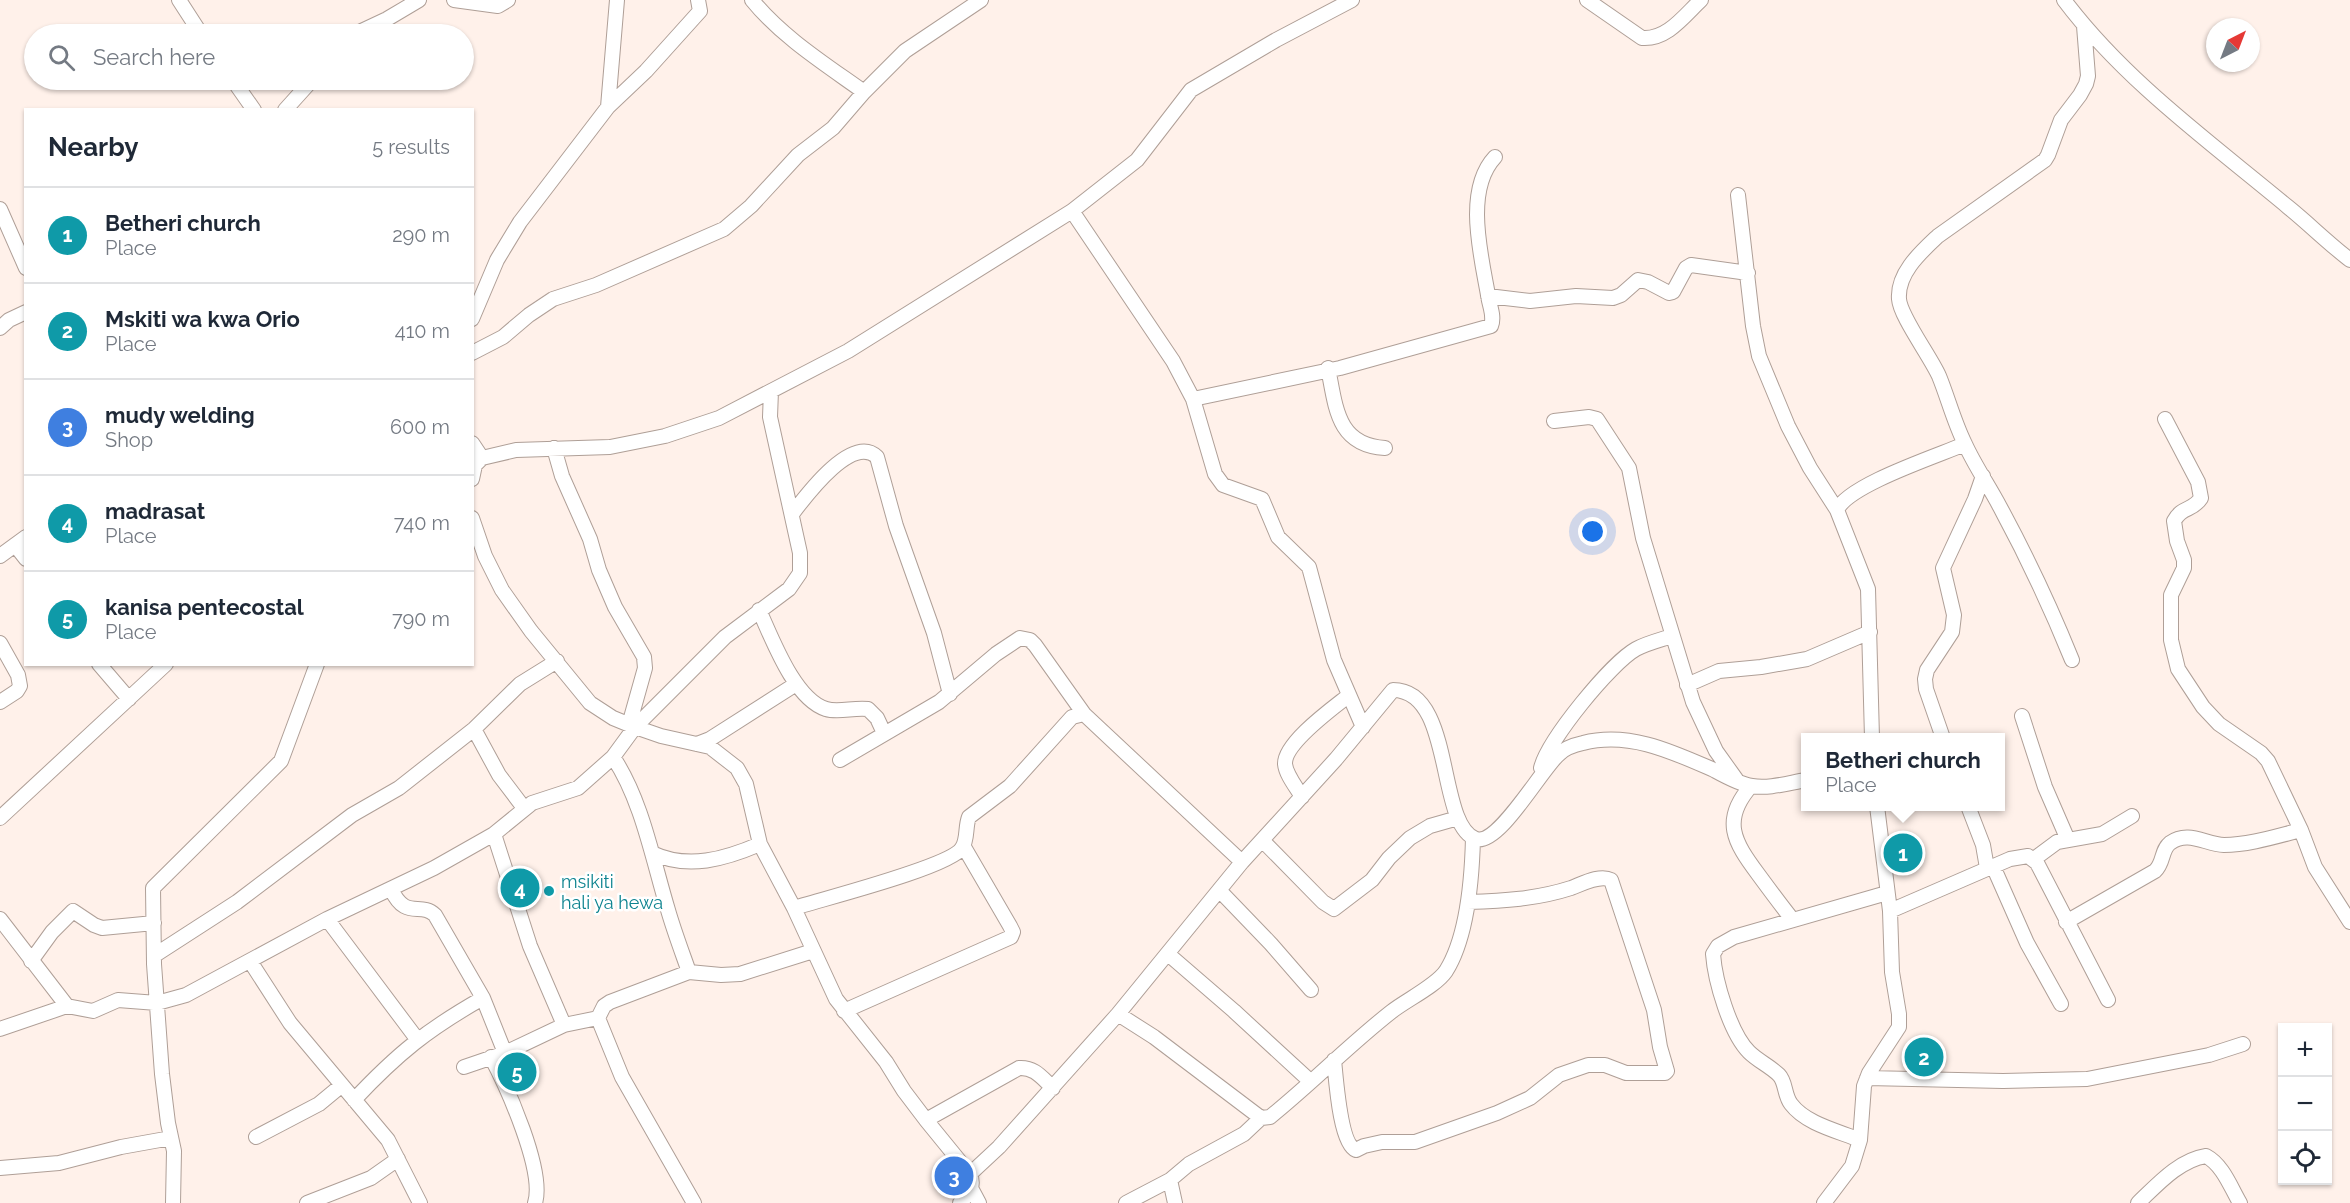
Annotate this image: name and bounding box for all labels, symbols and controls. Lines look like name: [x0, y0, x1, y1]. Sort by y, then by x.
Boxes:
north arrow: [2206, 18, 2260, 72]
search box: [24, 24, 474, 90]
icon: search: [45, 41, 78, 74]
text: Search here: [93, 44, 215, 70]
text: Nearby: [48, 132, 138, 162]
text: 5 results: [372, 135, 450, 159]
text: Betheri church: [105, 210, 261, 236]
text: 1: [63, 223, 72, 247]
text: 290 m: [392, 223, 450, 247]
text: Place: [105, 236, 156, 260]
text: Mskiti wa kwa Orio: [105, 306, 300, 332]
text: 2: [62, 319, 73, 343]
text: 410 m: [395, 319, 450, 343]
text: Place: [105, 332, 156, 356]
text: mudy welding: [105, 402, 255, 428]
text: 3: [62, 415, 73, 439]
text: 600 m: [390, 415, 450, 439]
text: Shop: [105, 428, 153, 452]
text: madrasat: [105, 498, 205, 524]
text: 4: [62, 511, 73, 535]
text: 740 m: [394, 511, 450, 535]
your location: [1578, 517, 1607, 546]
text: Place: [105, 524, 156, 548]
text: kanisa pentecostal: [105, 594, 304, 620]
text: 5: [62, 607, 73, 631]
text: 790 m: [392, 607, 450, 631]
text: Place: [105, 620, 156, 644]
popup: [1801, 733, 2005, 811]
text: Betheri church: [1825, 747, 1981, 773]
text: Place: [1825, 773, 1877, 797]
pin: 1: [1884, 830, 1922, 876]
pin: 4: [500, 866, 540, 910]
place label: msikiti hali ya hewa: [561, 871, 663, 913]
marker: msikiti hali ya hewa: [542, 884, 556, 898]
map controls: [2278, 1023, 2332, 1185]
button: +: [2278, 1023, 2332, 1077]
pin: 2: [1904, 1034, 1944, 1080]
pin: 5: [498, 1050, 536, 1094]
button: −: [2278, 1077, 2332, 1131]
button: locate: [2278, 1131, 2332, 1185]
pin: 3: [934, 1154, 974, 1198]

